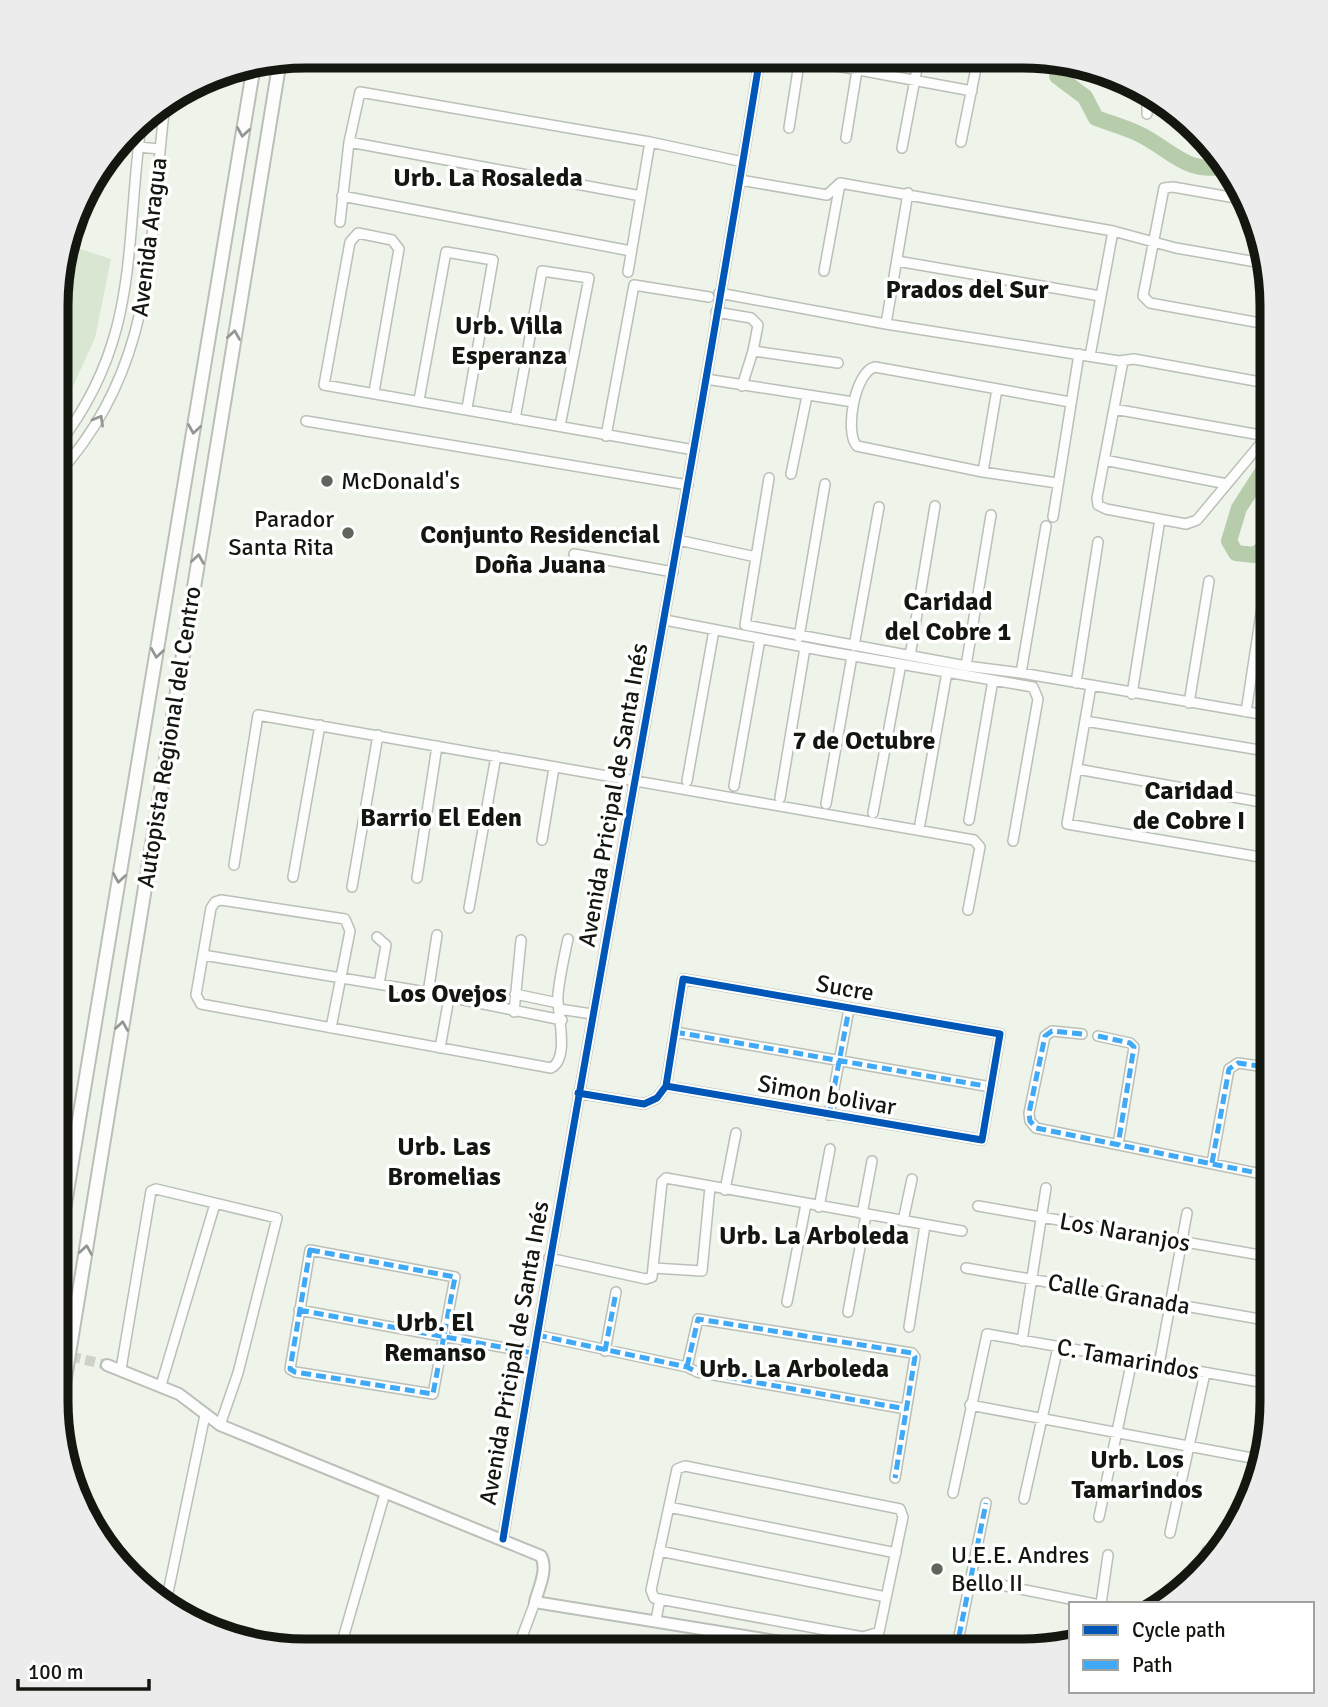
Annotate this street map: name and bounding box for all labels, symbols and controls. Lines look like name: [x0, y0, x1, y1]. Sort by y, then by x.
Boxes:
one-way arrow: [236, 126, 251, 138]
street label: Avenida Aragua: [124, 156, 174, 318]
district label: Urb. La Rosaleda: [393, 162, 583, 194]
district label: Prados del Sur: [886, 274, 1049, 306]
district label: Urb. Villa Esperanza: [451, 310, 567, 372]
one-way arrow: [226, 329, 241, 341]
one-way arrow: [91, 415, 104, 427]
one-way arrow: [187, 423, 202, 435]
place label: McDonald's: [341, 466, 460, 496]
marker: McDonald's: [319, 473, 335, 489]
place label: Parador Santa Rita: [228, 504, 334, 562]
district label: Conjunto Residencial Doña Juana: [420, 519, 660, 581]
marker: Parador Santa Rita: [340, 525, 356, 541]
one-way arrow: [190, 554, 205, 565]
street label: Autopista Regional del Centro: [130, 584, 208, 890]
district label: Caridad del Cobre 1: [885, 586, 1011, 648]
street label: Avenida Pricipal de Santa Inés: [571, 641, 655, 949]
one-way arrow: [150, 647, 165, 659]
district label: 7 de Octubre: [793, 725, 936, 757]
district label: Caridad de Cobre I: [1133, 775, 1245, 837]
district label: Barrio El Eden: [360, 802, 522, 834]
one-way arrow: [112, 872, 127, 884]
street label: Sucre: [814, 968, 876, 1008]
district label: Los Ovejos: [387, 978, 507, 1010]
one-way arrow: [114, 1020, 129, 1032]
street label: Simon bolivar: [755, 1068, 899, 1122]
district label: Urb. Las Bromelias: [387, 1131, 501, 1193]
street label: Avenida Pricipal de Santa Inés: [472, 1199, 556, 1507]
street label: Los Naranjos: [1057, 1206, 1193, 1258]
district label: Urb. La Arboleda: [719, 1220, 909, 1252]
one-way arrow: [78, 1245, 93, 1256]
street label: Calle Granada: [1046, 1267, 1192, 1321]
district label: Urb. El Remanso: [384, 1307, 486, 1369]
street label: C. Tamarindos: [1054, 1332, 1202, 1386]
district label: Urb. La Arboleda: [699, 1353, 889, 1385]
district label: Urb. Los Tamarindos: [1071, 1444, 1203, 1506]
place label: U.E.E. Andres Bello II: [951, 1540, 1089, 1598]
marker: U.E.E. Andres Bello II: [929, 1561, 945, 1577]
legend: [1069, 1602, 1314, 1693]
text: Cycle path: [1132, 1617, 1226, 1643]
scale bar: [18, 1648, 149, 1692]
text: Path: [1132, 1652, 1173, 1678]
text: 100 m: [28, 1659, 83, 1685]

